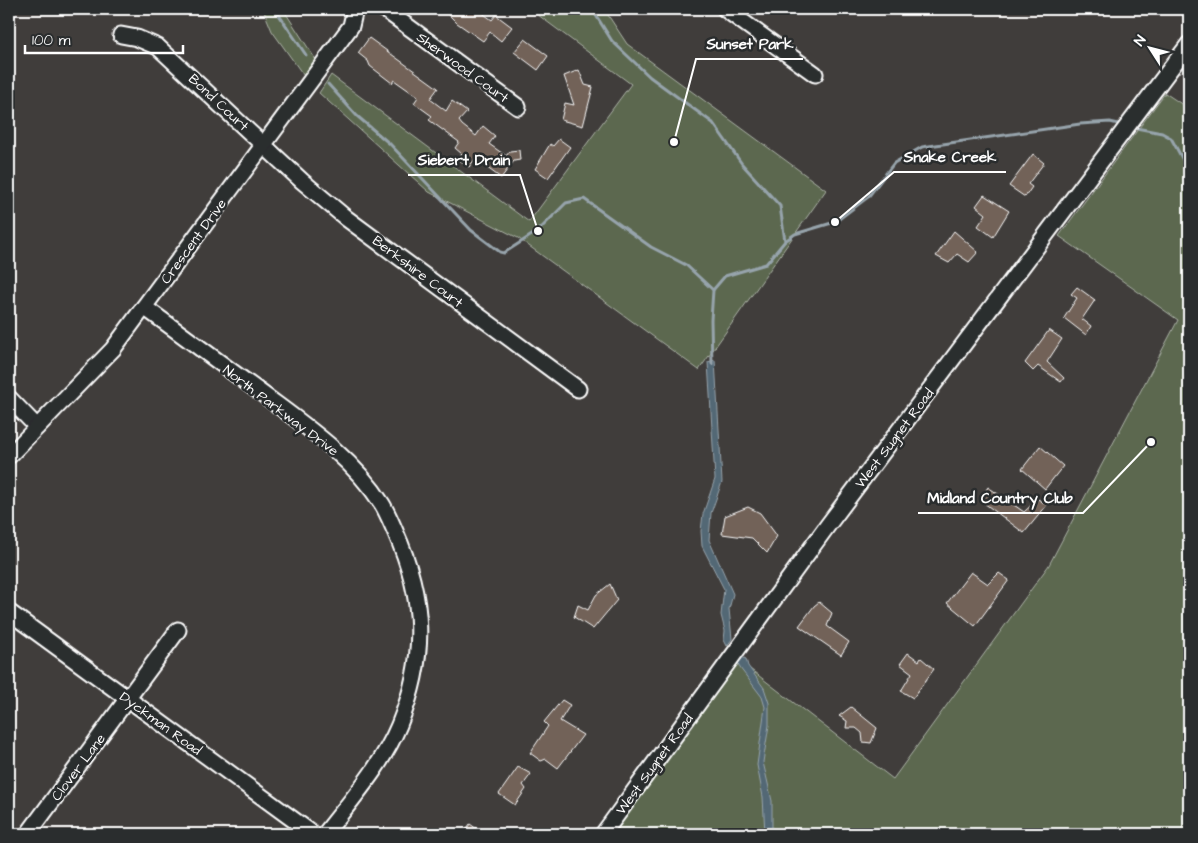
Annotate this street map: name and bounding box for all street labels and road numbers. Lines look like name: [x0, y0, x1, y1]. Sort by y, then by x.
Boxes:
street label: Sherwood Court: [412, 28, 513, 108]
street label: Bond Court: [184, 70, 253, 136]
street label: Crescent Drive: [156, 195, 232, 288]
street label: Berkshire Court: [368, 231, 467, 313]
street label: North Parkway Drive: [218, 361, 343, 461]
street label: West Sugnet Road: [851, 385, 939, 493]
street label: Dyckman Road: [115, 687, 206, 760]
street label: West Sugnet Road: [611, 710, 698, 819]
street label: Clover Lane: [47, 729, 111, 805]

